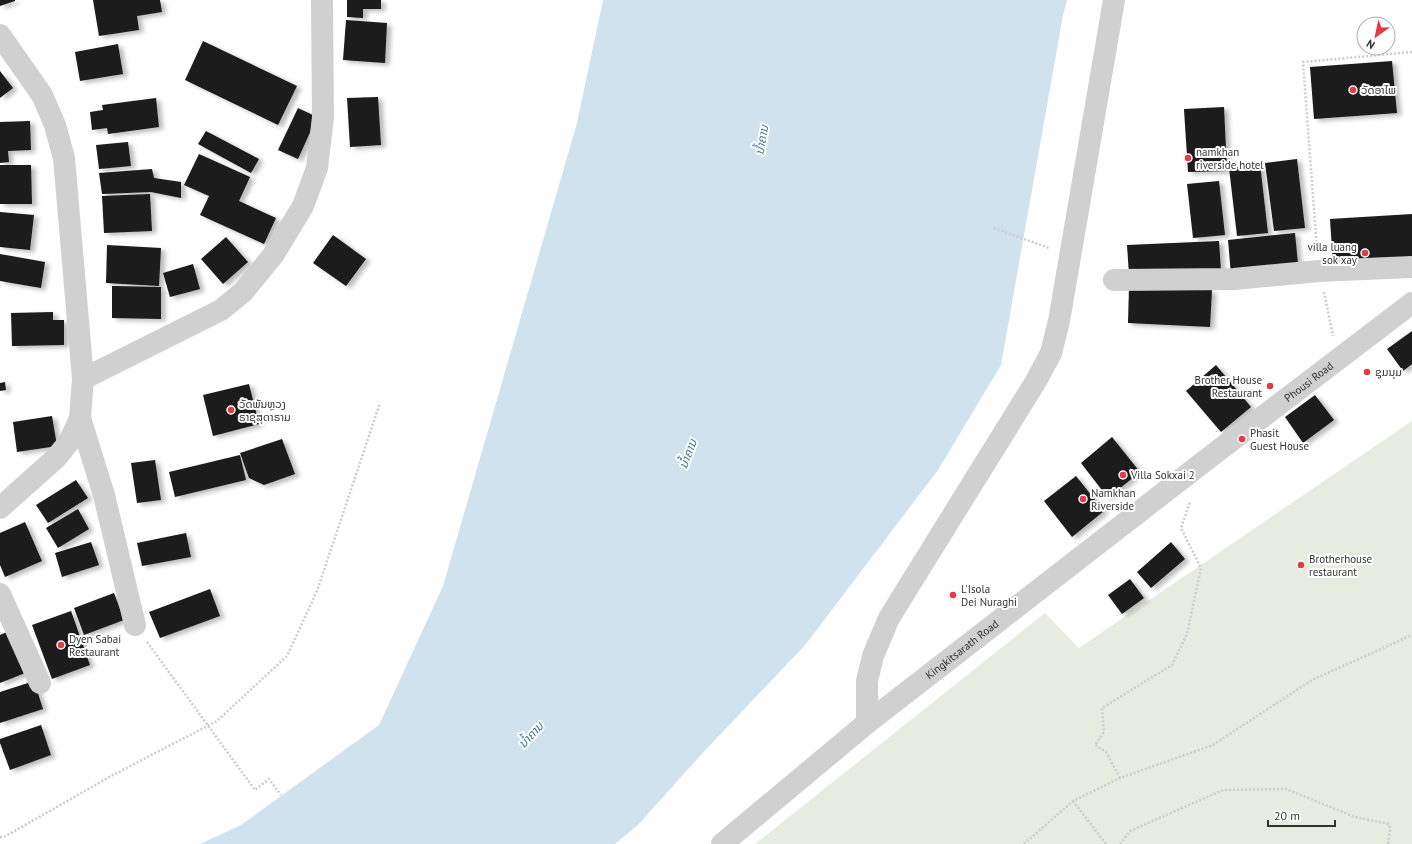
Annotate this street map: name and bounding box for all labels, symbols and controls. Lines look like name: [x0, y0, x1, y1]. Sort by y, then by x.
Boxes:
north arrow: [1356, 16, 1396, 56]
text: N: [1364, 37, 1377, 52]
place label: ວັດອາໄພ: [1361, 83, 1396, 97]
marker: ວັດອາໄພ: [1348, 85, 1358, 95]
water label: ນ້ຳຄານ: [751, 122, 772, 156]
place label: namkhan riverside hotel: [1196, 145, 1264, 172]
marker: namkhan riverside hotel: [1183, 153, 1193, 163]
place label: villa luang sok xay: [1307, 240, 1358, 267]
marker: villa luang sok xay: [1360, 248, 1370, 258]
street label: Phousi Road: [1281, 359, 1336, 405]
place label: ຊຸມນຸມ: [1375, 365, 1402, 380]
marker: ຊຸມນຸມ: [1362, 367, 1372, 377]
place label: Brother House Restaurant: [1194, 373, 1262, 400]
marker: Brother House Restaurant: [1265, 381, 1275, 391]
place label: ວັດພັນຫຼວງ ຣາຊສຸດາຣາມ: [239, 397, 291, 425]
marker: ວັດພັນຫຼວງ ຣາຊສຸດາຣາມ: [226, 405, 236, 415]
place label: Phasit Guest House: [1250, 426, 1309, 453]
marker: Phasit Guest House: [1237, 434, 1247, 444]
water label: ນ້ຳຄານ: [674, 435, 700, 470]
place label: Villa Sokxai 2: [1130, 468, 1195, 482]
marker: Villa Sokxai 2: [1118, 470, 1128, 480]
place label: Namkhan Riverside: [1091, 486, 1136, 513]
marker: Namkhan Riverside: [1078, 494, 1088, 504]
place label: Brotherhouse restaurant: [1309, 552, 1373, 579]
marker: Brotherhouse restaurant: [1296, 560, 1306, 570]
place label: L'Isola Dei Nuraghi: [961, 582, 1017, 609]
marker: L'Isola Dei Nuraghi: [948, 590, 958, 600]
street label: Kingkitsarath Road: [922, 617, 1001, 682]
place label: Dyen Sabai Restaurant: [69, 632, 121, 659]
marker: Dyen Sabai Restaurant: [56, 640, 66, 650]
water label: ນ້ຳຄານ: [514, 717, 547, 751]
scale bar: [1268, 802, 1335, 828]
text: 20 m: [1274, 808, 1300, 823]

